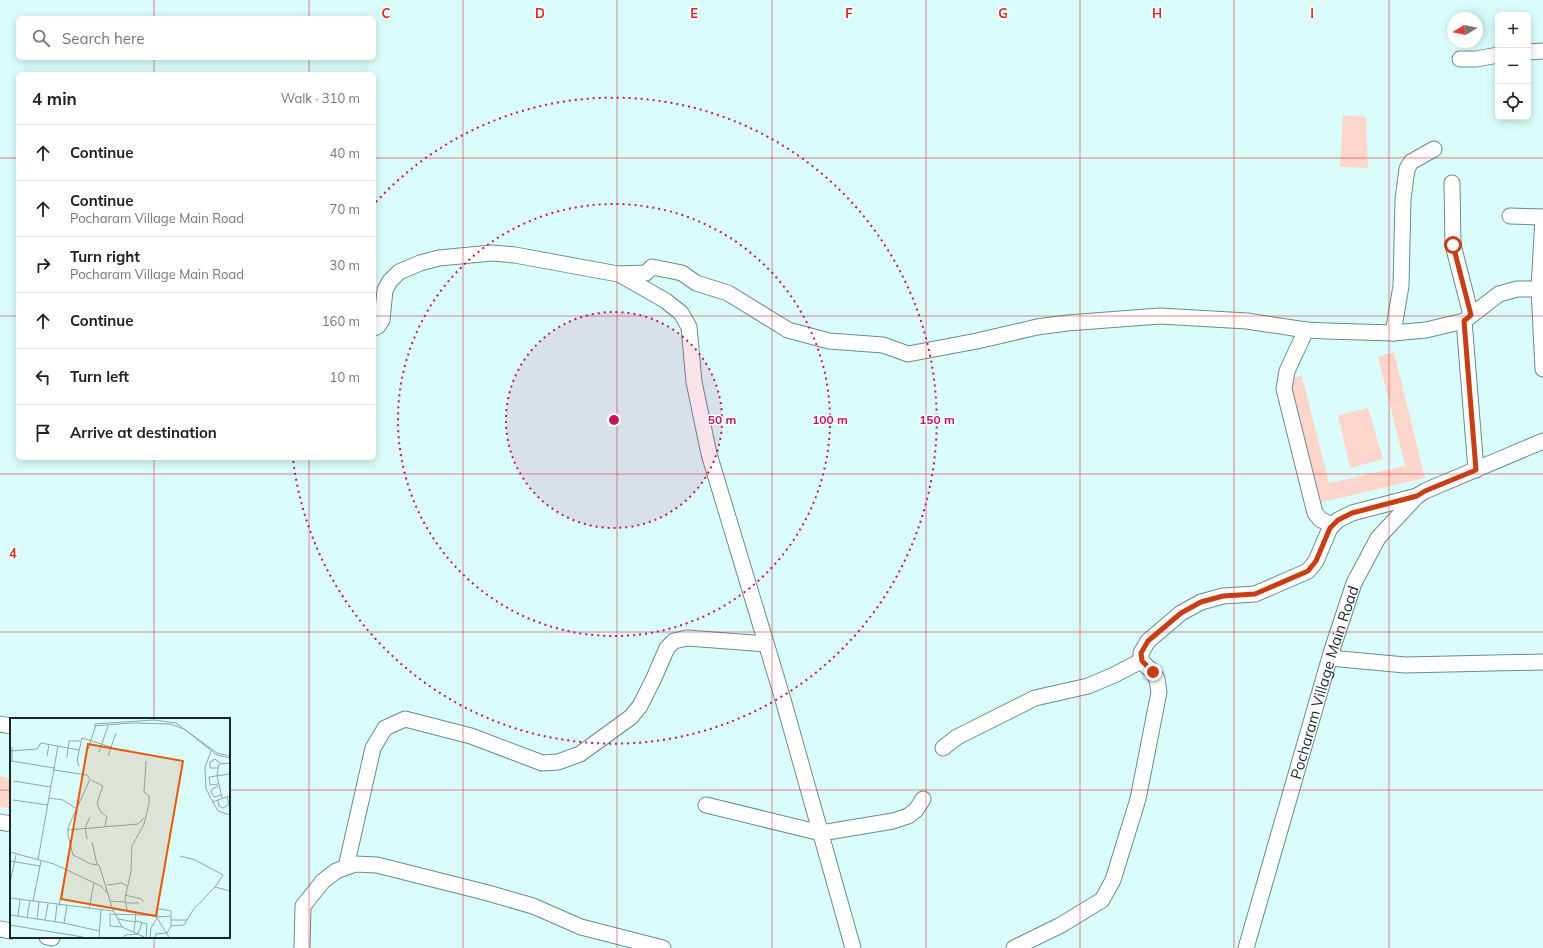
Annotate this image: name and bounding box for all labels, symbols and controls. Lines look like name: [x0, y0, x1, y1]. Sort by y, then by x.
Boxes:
text: C: [382, 5, 391, 21]
text: D: [535, 5, 545, 21]
text: E: [690, 5, 698, 21]
text: F: [845, 5, 853, 21]
text: G: [998, 5, 1008, 21]
text: H: [1152, 5, 1162, 21]
text: I: [1310, 5, 1314, 21]
north arrow: [1447, 12, 1483, 48]
map controls: [1495, 12, 1531, 120]
button: +: [1495, 12, 1531, 48]
search box: [16, 16, 376, 60]
icon: search: [30, 27, 52, 49]
text: Search here: [62, 29, 144, 48]
button: −: [1495, 48, 1531, 84]
button: locate: [1495, 84, 1531, 120]
text: 4 min: [32, 88, 77, 109]
text: Walk · 310 m: [281, 90, 360, 106]
icon: ahead: [32, 142, 54, 164]
text: Continue: [70, 143, 133, 162]
text: 40 m: [330, 145, 360, 161]
text: Continue: [70, 191, 133, 210]
icon: ahead: [32, 198, 54, 220]
text: 70 m: [330, 201, 360, 217]
text: Pocharam Village Main Road: [70, 210, 244, 226]
route start: [1444, 236, 1462, 254]
text: Turn right: [70, 247, 140, 266]
icon: right: [32, 254, 54, 276]
text: 30 m: [330, 257, 360, 273]
text: Pocharam Village Main Road: [70, 266, 244, 282]
icon: ahead: [32, 310, 54, 332]
text: Continue: [70, 311, 133, 330]
text: 160 m: [322, 313, 360, 329]
icon: left: [32, 366, 54, 388]
text: Turn left: [70, 367, 129, 386]
text: 10 m: [330, 369, 360, 385]
text: 50 m: [708, 412, 736, 427]
text: 100 m: [812, 412, 848, 427]
text: 150 m: [919, 412, 955, 427]
centre of rings: [607, 413, 621, 427]
icon: arrive: [32, 422, 54, 444]
text: Arrive at destination: [70, 423, 217, 442]
text: 4: [9, 545, 17, 561]
street label: Pocharam Village Main Road: [1286, 583, 1362, 781]
route end: [1144, 663, 1162, 681]
inset map: [10, 718, 230, 938]

